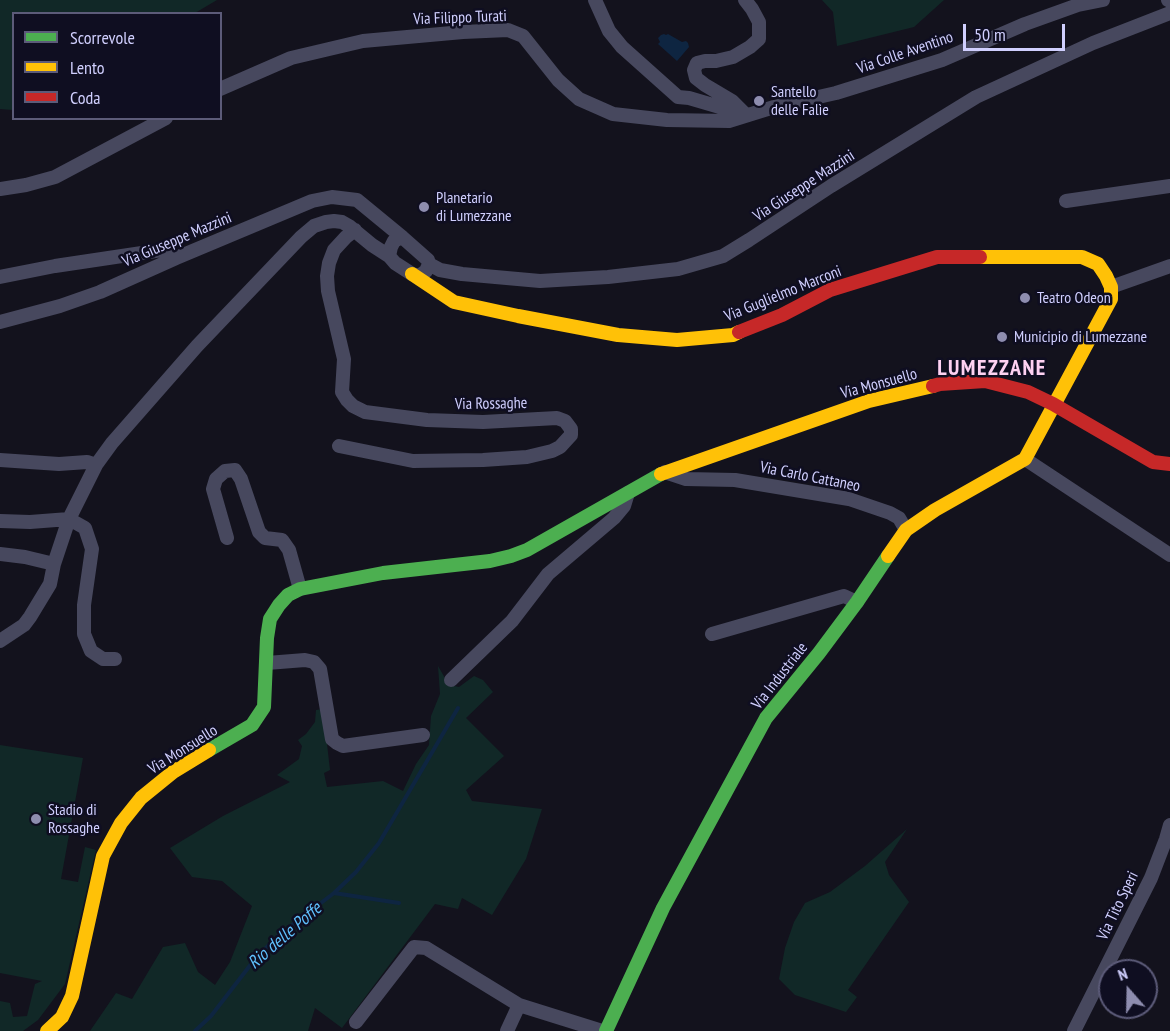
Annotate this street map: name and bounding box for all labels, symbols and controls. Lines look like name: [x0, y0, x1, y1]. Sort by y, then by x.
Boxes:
street label: Via Filippo Turati: [413, 7, 507, 29]
legend: [12, 12, 222, 120]
scale bar: [966, 12, 1068, 50]
text: 50 m: [974, 23, 1006, 46]
text: Scorrevole: [70, 26, 135, 49]
street label: Via Colle Aventino: [854, 28, 956, 78]
text: Lento: [70, 56, 105, 79]
place label: Santello delle Falìe: [771, 82, 829, 120]
text: Coda: [70, 86, 101, 109]
marker: Santello delle Falìe: [752, 94, 766, 108]
street label: Via Giuseppe Mazzini: [750, 146, 858, 226]
place label: Planetario di Lumezzane: [436, 188, 512, 226]
marker: Planetario di Lumezzane: [417, 200, 431, 214]
street label: Via Giuseppe Mazzini: [119, 208, 235, 272]
street label: Via Guglielmo Marconi: [722, 262, 844, 326]
place label: Teatro Odeon: [1037, 288, 1111, 308]
marker: Teatro Odeon: [1018, 291, 1032, 305]
place label: Municipio di Lumezzane: [1014, 327, 1147, 347]
marker: Municipio di Lumezzane: [995, 330, 1009, 344]
district label: LUMEZZANE: [937, 356, 1047, 382]
street label: Via Monsuello: [839, 365, 919, 403]
street label: Via Rossaghe: [455, 394, 527, 414]
street label: Via Carlo Cattaneo: [758, 458, 862, 496]
street label: Via Industriale: [748, 639, 812, 713]
street label: Via Monsuello: [145, 721, 221, 779]
place label: Stadio di Rossaghe: [48, 800, 100, 838]
marker: Stadio di Rossaghe: [29, 812, 43, 826]
street label: Via Tito Speri: [1093, 868, 1143, 944]
water label: Rio delle Poffe: [244, 898, 326, 974]
north arrow: [1098, 959, 1158, 1019]
text: N: [1115, 963, 1130, 985]

